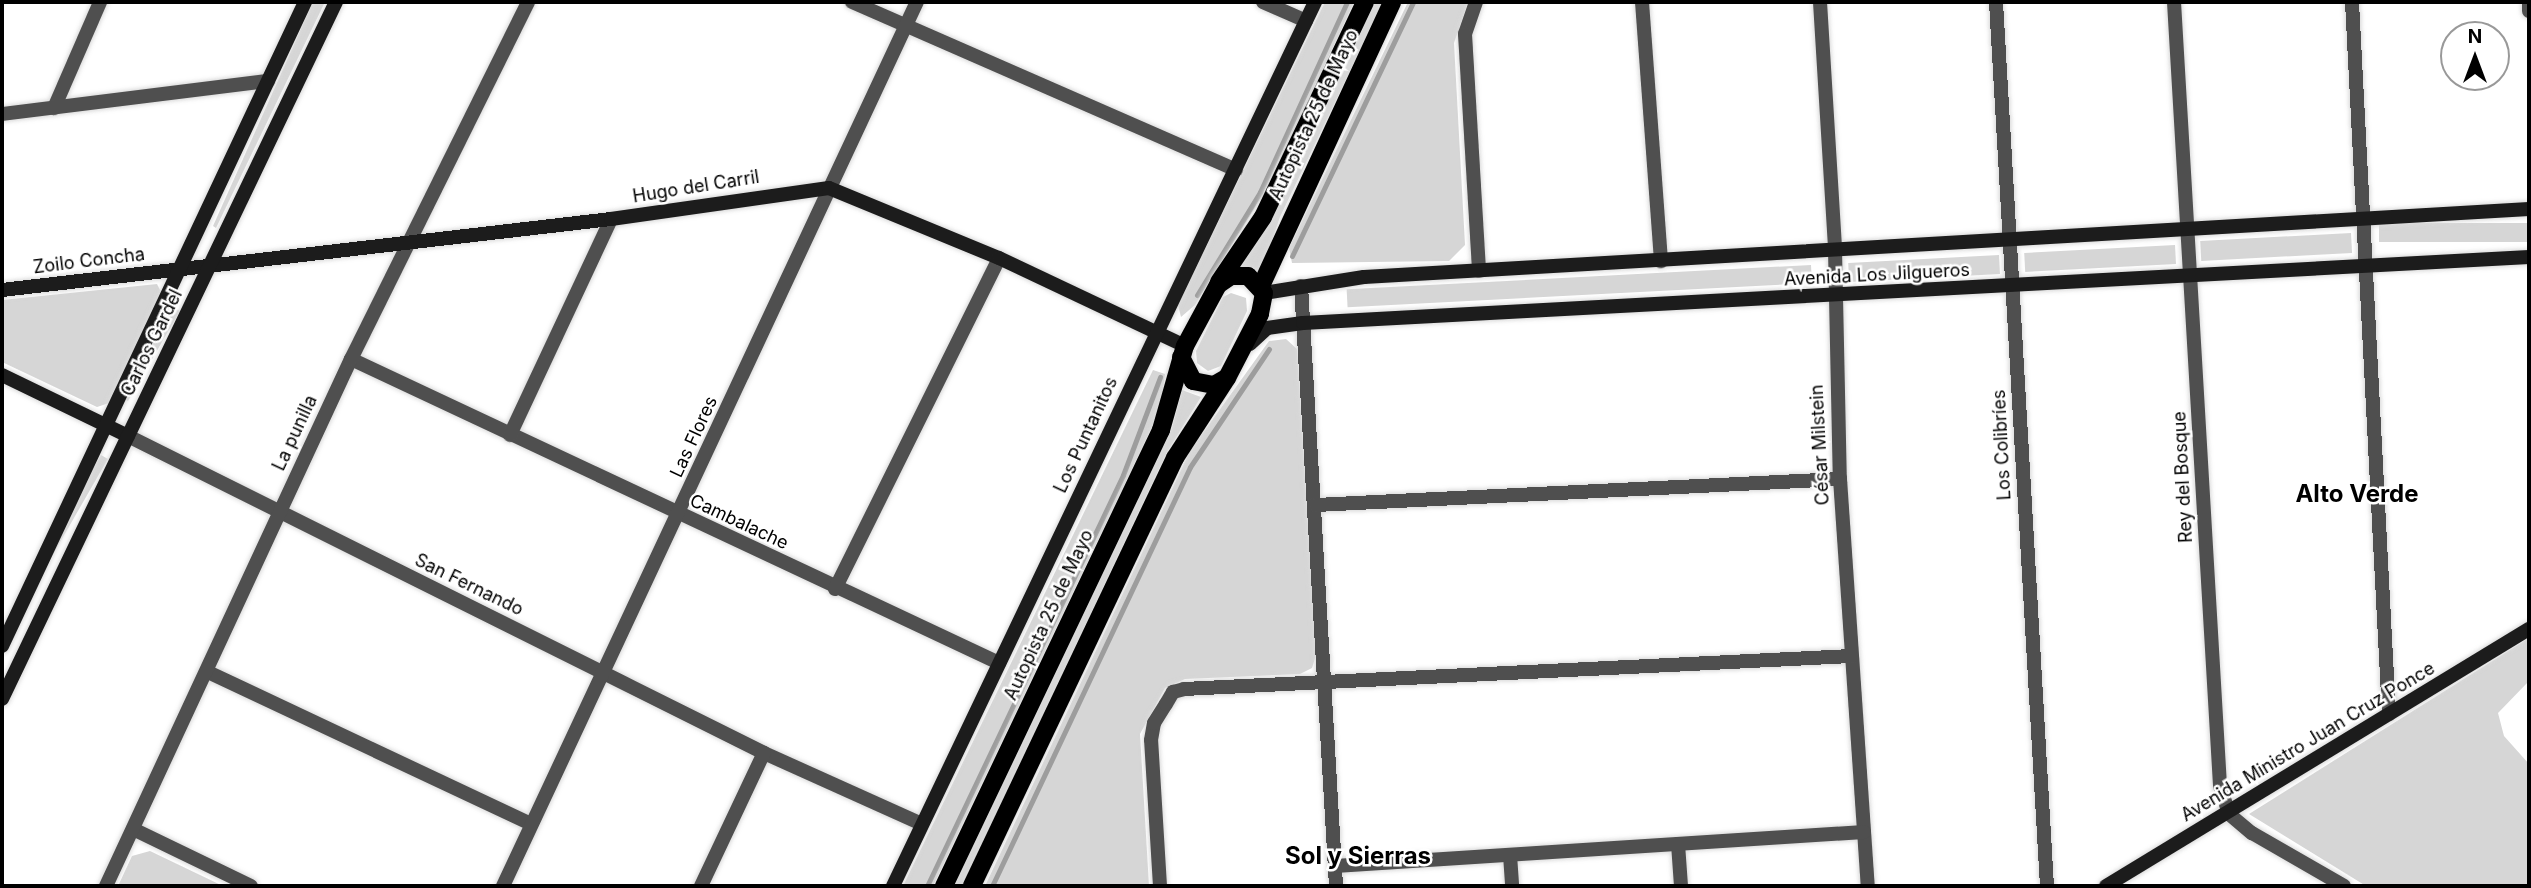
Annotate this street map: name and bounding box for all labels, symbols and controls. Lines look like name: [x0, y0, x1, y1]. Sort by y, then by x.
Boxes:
north arrow: [2440, 21, 2510, 91]
text: N: [2468, 25, 2482, 48]
street label: Autopista 25 de Mayo: [1265, 26, 1363, 204]
street label: Hugo del Carril: [631, 166, 761, 208]
street label: Zoilo Concha: [32, 243, 146, 279]
street label: Avenida Los Jilgueros: [1784, 259, 1970, 291]
street label: Carlos Gardel: [117, 286, 187, 400]
street label: Los Puntanitos: [1050, 374, 1122, 496]
street label: César Milstein: [1806, 384, 1834, 506]
street label: Los Colibríes: [1988, 389, 2016, 501]
street label: La punilla: [268, 392, 322, 474]
street label: Las Flores: [666, 393, 722, 481]
street label: Rey del Bosque: [2169, 411, 2197, 543]
district label: Alto Verde: [2295, 480, 2419, 508]
street label: Cambalache: [686, 490, 792, 554]
street label: Autopista 25 de Mayo: [1000, 526, 1098, 704]
street label: San Fernando: [411, 549, 527, 621]
street label: Avenida Ministro Juan Cruz Ponce: [2177, 658, 2439, 826]
district label: Sol y Sierras: [1285, 842, 1431, 870]

